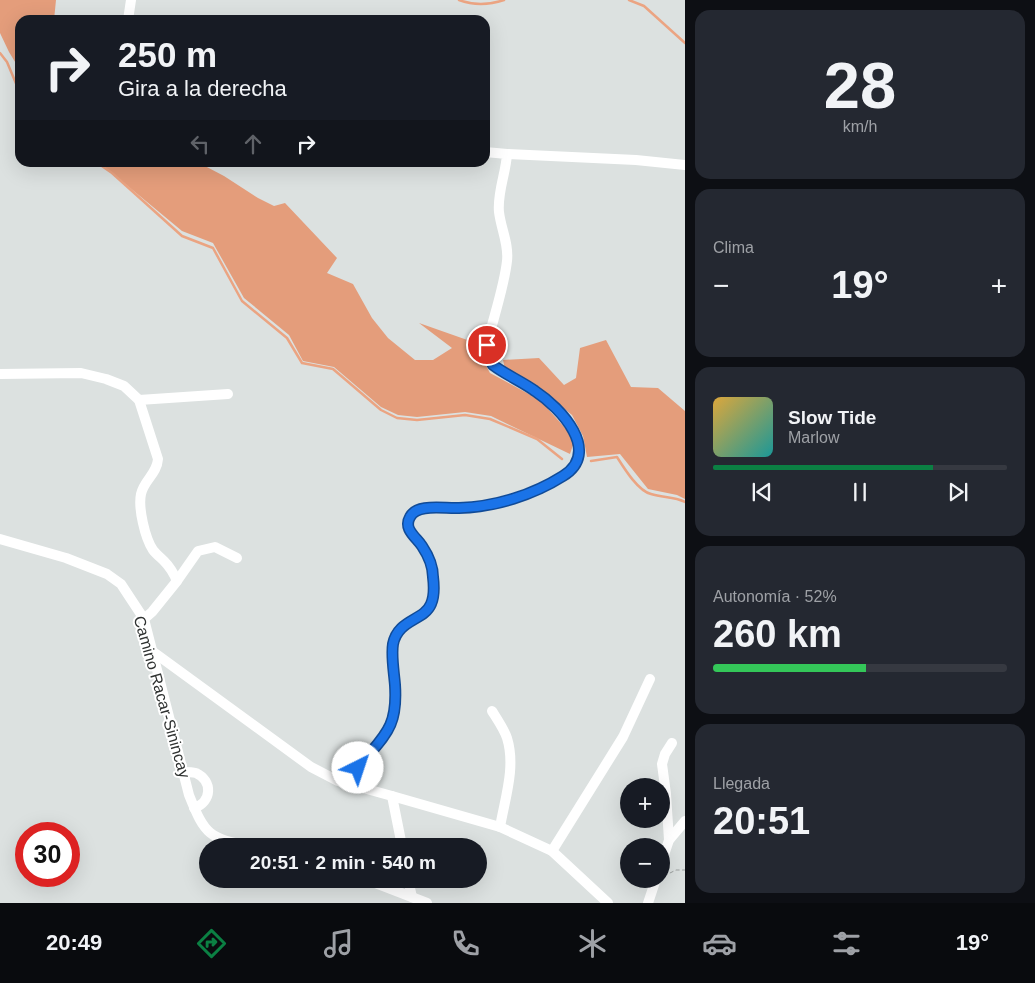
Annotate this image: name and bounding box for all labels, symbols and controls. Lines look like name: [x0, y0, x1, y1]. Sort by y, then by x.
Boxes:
icon: right: [35, 35, 100, 100]
text: 250 m: [118, 35, 217, 74]
text: 28: [824, 49, 896, 122]
text: Gira a la derecha: [118, 76, 287, 101]
text: km/h: [843, 118, 877, 135]
icon: left: [186, 130, 214, 158]
icon: ahead: [239, 130, 267, 158]
icon: right: [292, 130, 320, 158]
text: Clima: [713, 239, 754, 256]
text: 19°: [831, 264, 889, 306]
text: −: [713, 270, 729, 301]
text: +: [991, 270, 1007, 301]
pin: [466, 324, 508, 366]
icon: arrive: [473, 331, 501, 359]
text: Slow Tide: [788, 407, 876, 428]
text: Marlow: [788, 429, 840, 446]
icon: previous: [748, 478, 776, 506]
icon: pause: [846, 478, 874, 506]
icon: next: [944, 478, 972, 506]
text: Autonomía · 52%: [713, 588, 837, 605]
text: 260 km: [713, 613, 842, 655]
street label: Camino Racar-Sinincay: [131, 614, 193, 780]
position arrow: [331, 741, 383, 793]
text: Llegada: [713, 775, 770, 792]
map controls: [620, 778, 670, 888]
button: +: [620, 778, 670, 828]
text: 20:51: [713, 800, 810, 842]
speed limit sign: 30: [15, 822, 80, 887]
button: −: [620, 838, 670, 888]
text: 20:51 · 2 min · 540 m: [250, 852, 436, 873]
icon: directions: [194, 926, 229, 961]
icon: music: [321, 926, 356, 961]
icon: phone: [448, 926, 483, 961]
icon: climate: [575, 926, 610, 961]
icon: car: [702, 926, 737, 961]
icon: filters: [829, 926, 864, 961]
text: 20:49: [46, 930, 102, 955]
text: 19°: [956, 930, 989, 955]

